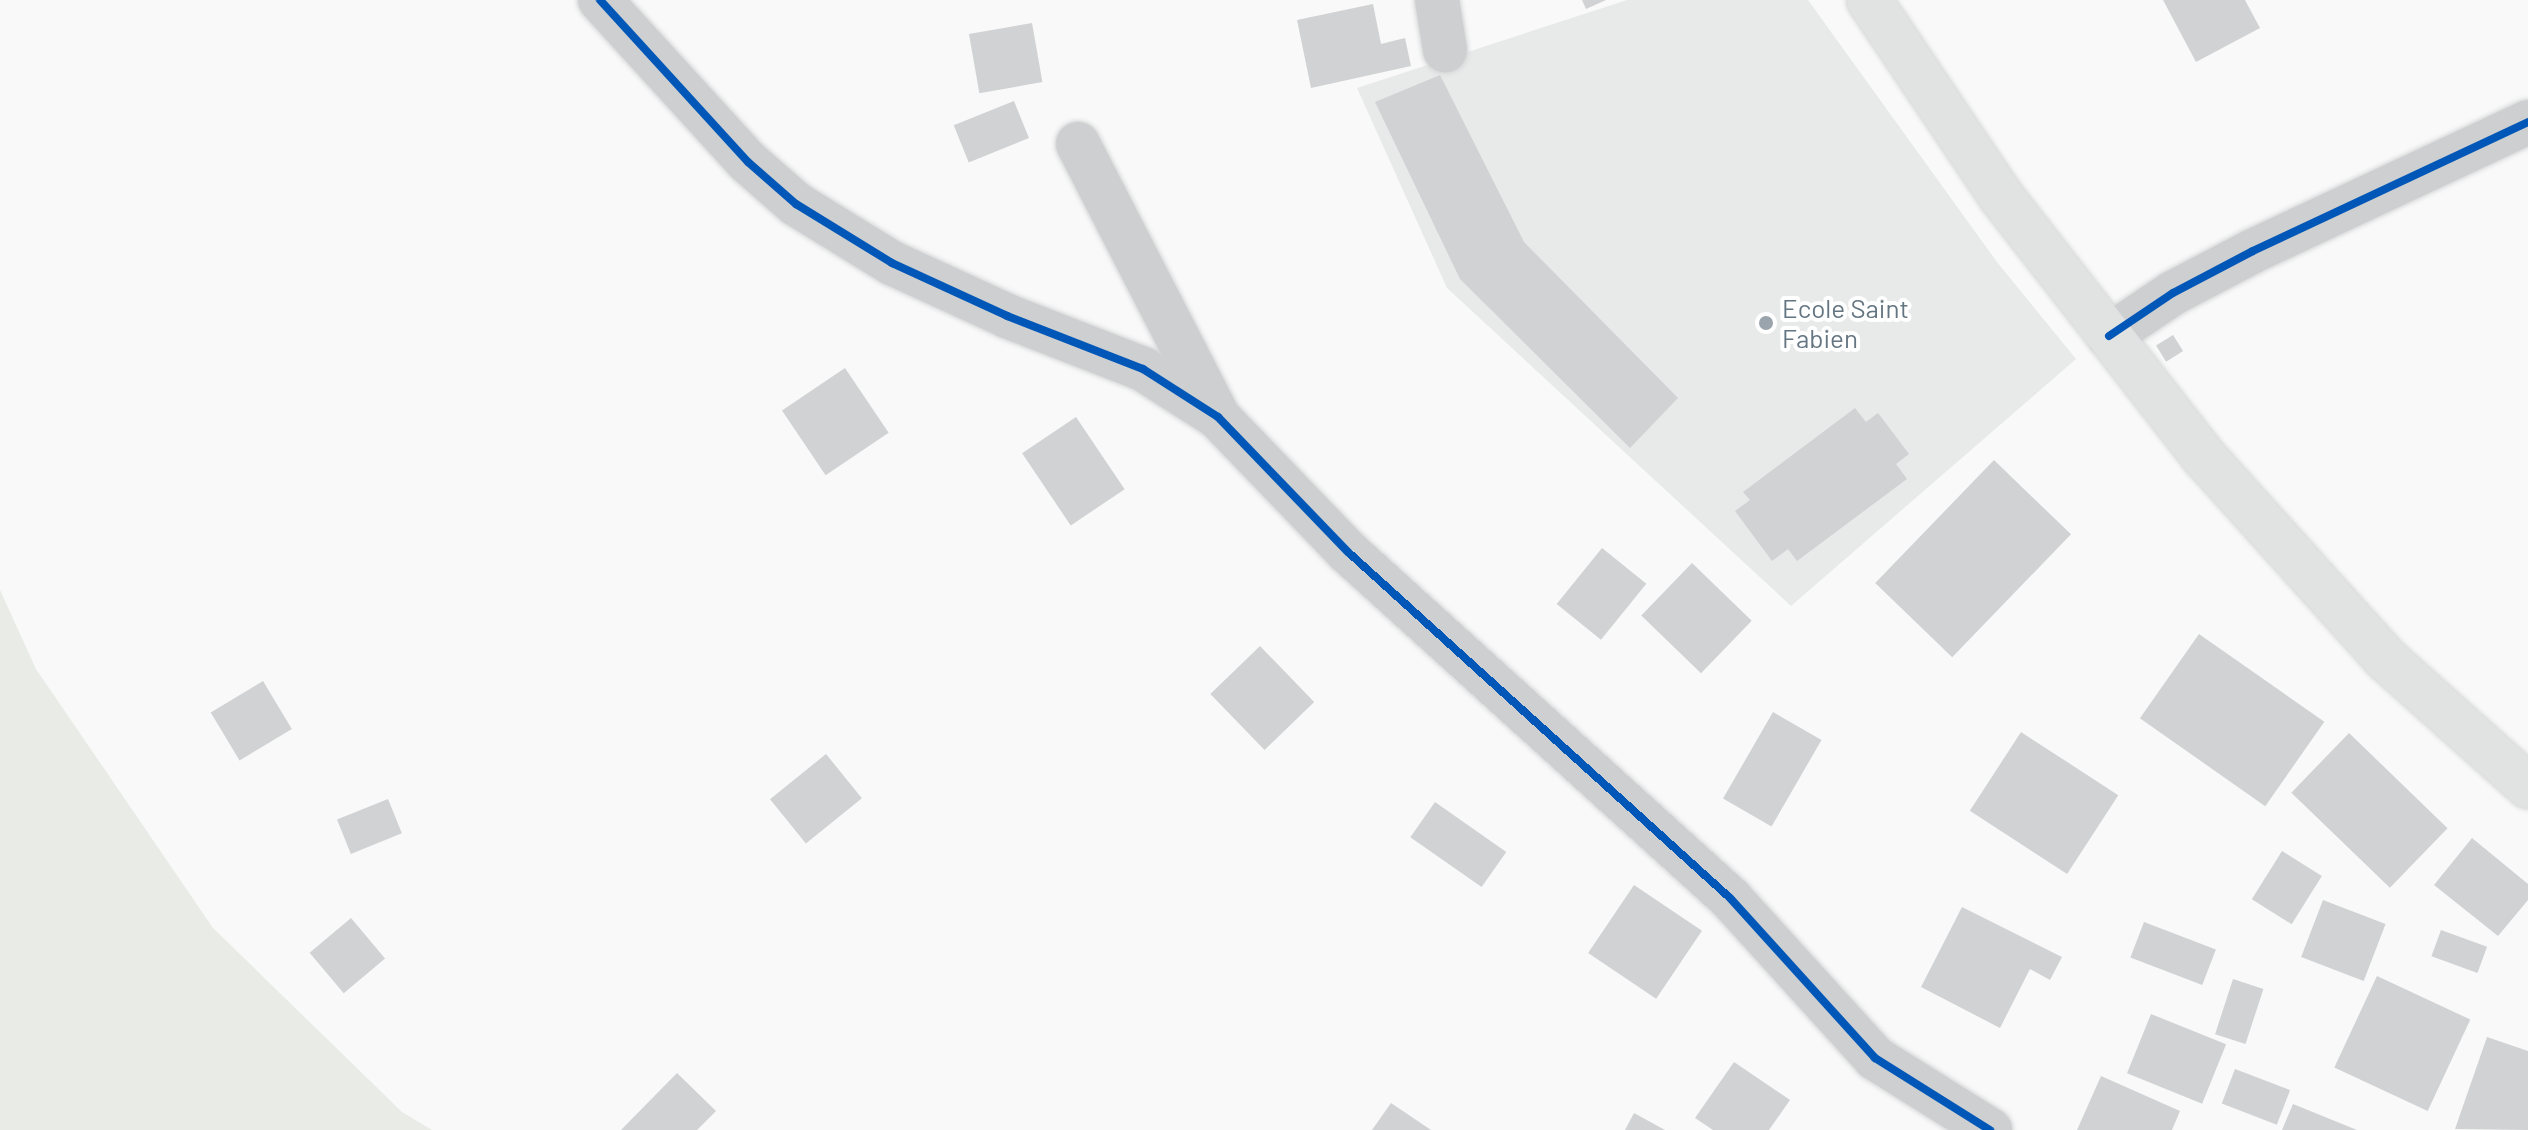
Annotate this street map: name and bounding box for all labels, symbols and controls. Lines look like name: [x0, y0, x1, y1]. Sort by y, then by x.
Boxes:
place label: Ecole Saint Fabien: [1782, 292, 1909, 354]
marker: Ecole Saint Fabien: [1757, 314, 1775, 332]

